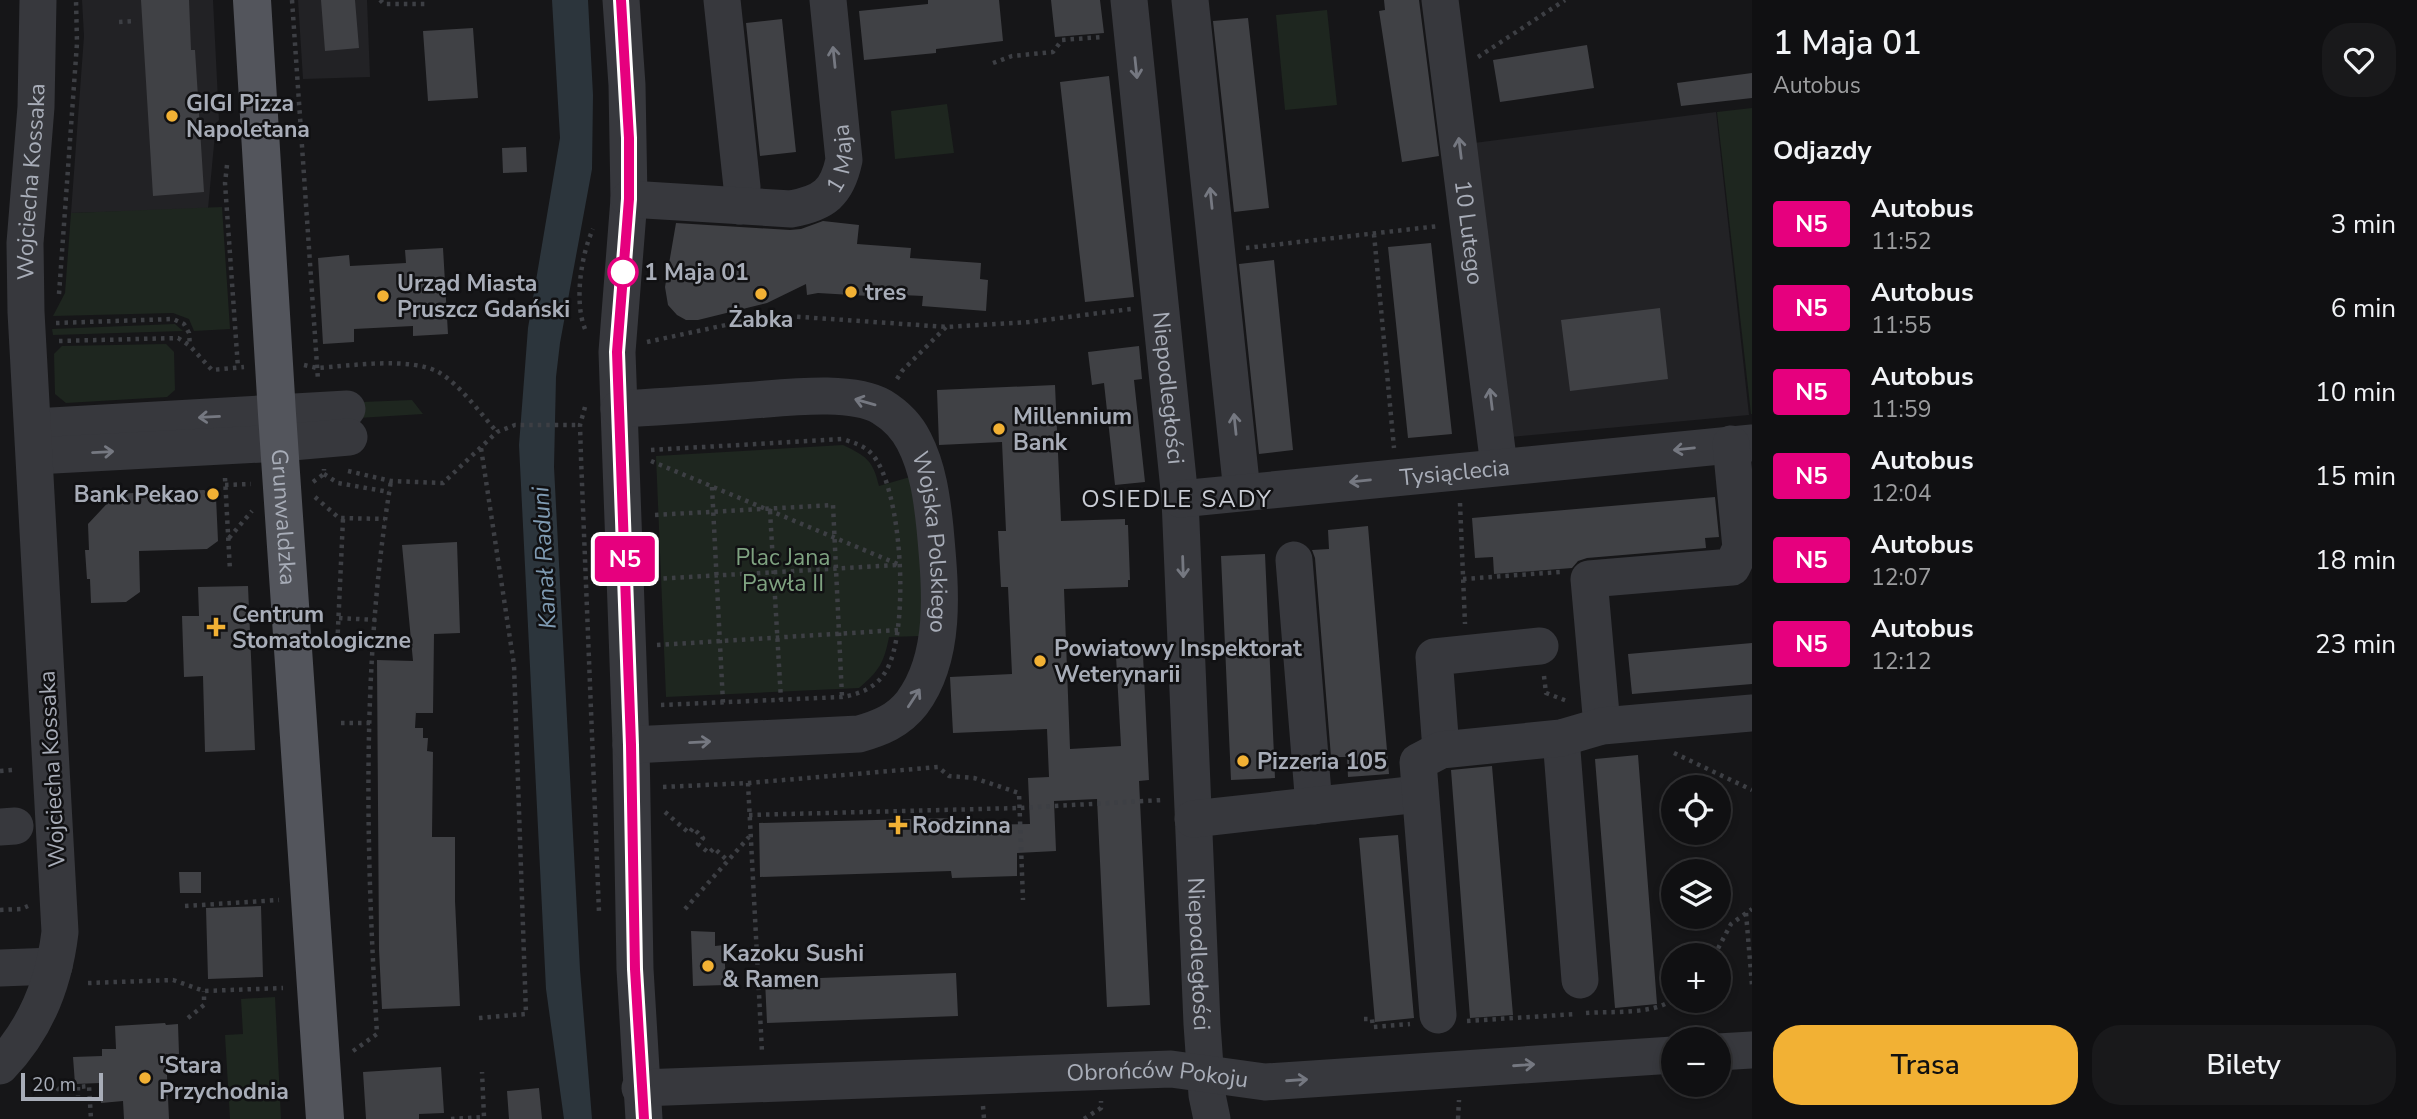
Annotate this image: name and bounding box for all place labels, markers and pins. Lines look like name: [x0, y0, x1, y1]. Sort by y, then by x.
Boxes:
place label: GIGI Pizza Napoletana: [186, 88, 310, 145]
marker: GIGI Pizza Napoletana: [164, 108, 180, 124]
marker: 1 Maja 01: [608, 257, 638, 287]
place label: 1 Maja 01: [644, 257, 749, 288]
place label: Urząd Miasta Pruszcz Gdański: [397, 268, 570, 325]
place label: tres: [865, 277, 906, 308]
marker: tres: [843, 284, 859, 300]
marker: Żabka: [753, 286, 769, 302]
marker: Urząd Miasta Pruszcz Gdański: [375, 288, 391, 304]
place label: Żabka: [729, 304, 793, 335]
place label: Millennium Bank: [1013, 401, 1132, 458]
marker: Millennium Bank: [991, 421, 1007, 437]
place label: Bank Pekao: [74, 479, 199, 510]
marker: Bank Pekao: [205, 486, 221, 502]
place label: Centrum Stomatologiczne: [232, 599, 411, 656]
marker: Centrum Stomatologiczne: [206, 617, 226, 637]
place label: Powiatowy Inspektorat Weterynarii: [1054, 633, 1302, 690]
marker: Powiatowy Inspektorat Weterynarii: [1032, 653, 1048, 669]
place label: Pizzeria 105: [1257, 746, 1387, 777]
marker: Pizzeria 105: [1235, 753, 1251, 769]
place label: Rodzinna: [912, 810, 1011, 841]
marker: Rodzinna: [890, 817, 906, 833]
place label: Kazoku Sushi & Ramen: [722, 938, 864, 995]
marker: Kazoku Sushi & Ramen: [700, 958, 716, 974]
place label: 'Stara Przychodnia: [159, 1050, 289, 1107]
marker: 'Stara Przychodnia: [137, 1070, 153, 1086]

